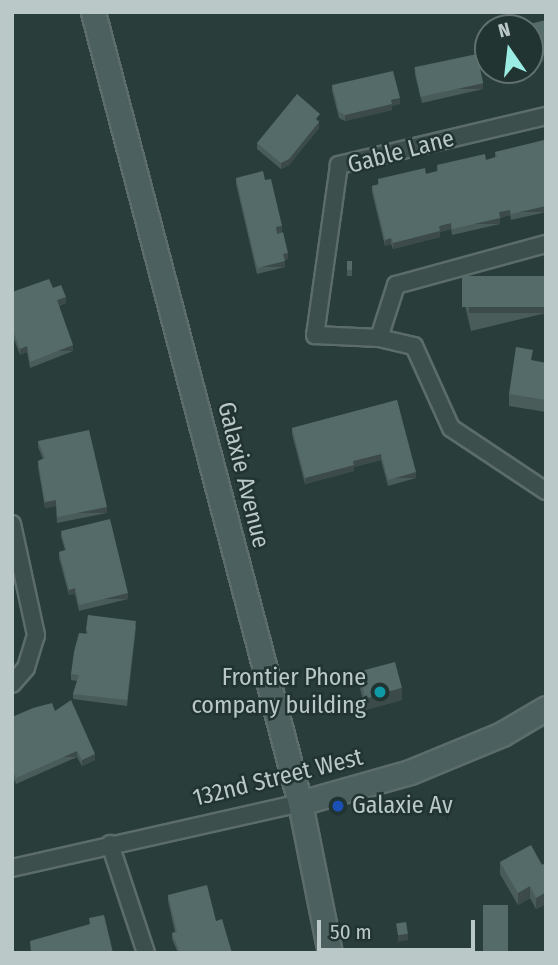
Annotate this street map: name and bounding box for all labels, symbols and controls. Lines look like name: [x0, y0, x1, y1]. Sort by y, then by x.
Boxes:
north arrow: [474, 14, 544, 84]
text: N: [496, 18, 513, 43]
street label: Gable Lane: [345, 124, 457, 180]
street label: Galaxie Avenue: [211, 399, 275, 551]
place label: Frontier Phone company building: [192, 664, 366, 720]
marker: Frontier Phone company building: [372, 684, 388, 700]
street label: 132nd Street West: [190, 743, 366, 813]
place label: Galaxie Av: [352, 792, 453, 820]
marker: Galaxie Av: [330, 798, 346, 814]
scale bar: [320, 906, 477, 950]
text: 50 m: [330, 919, 372, 945]

